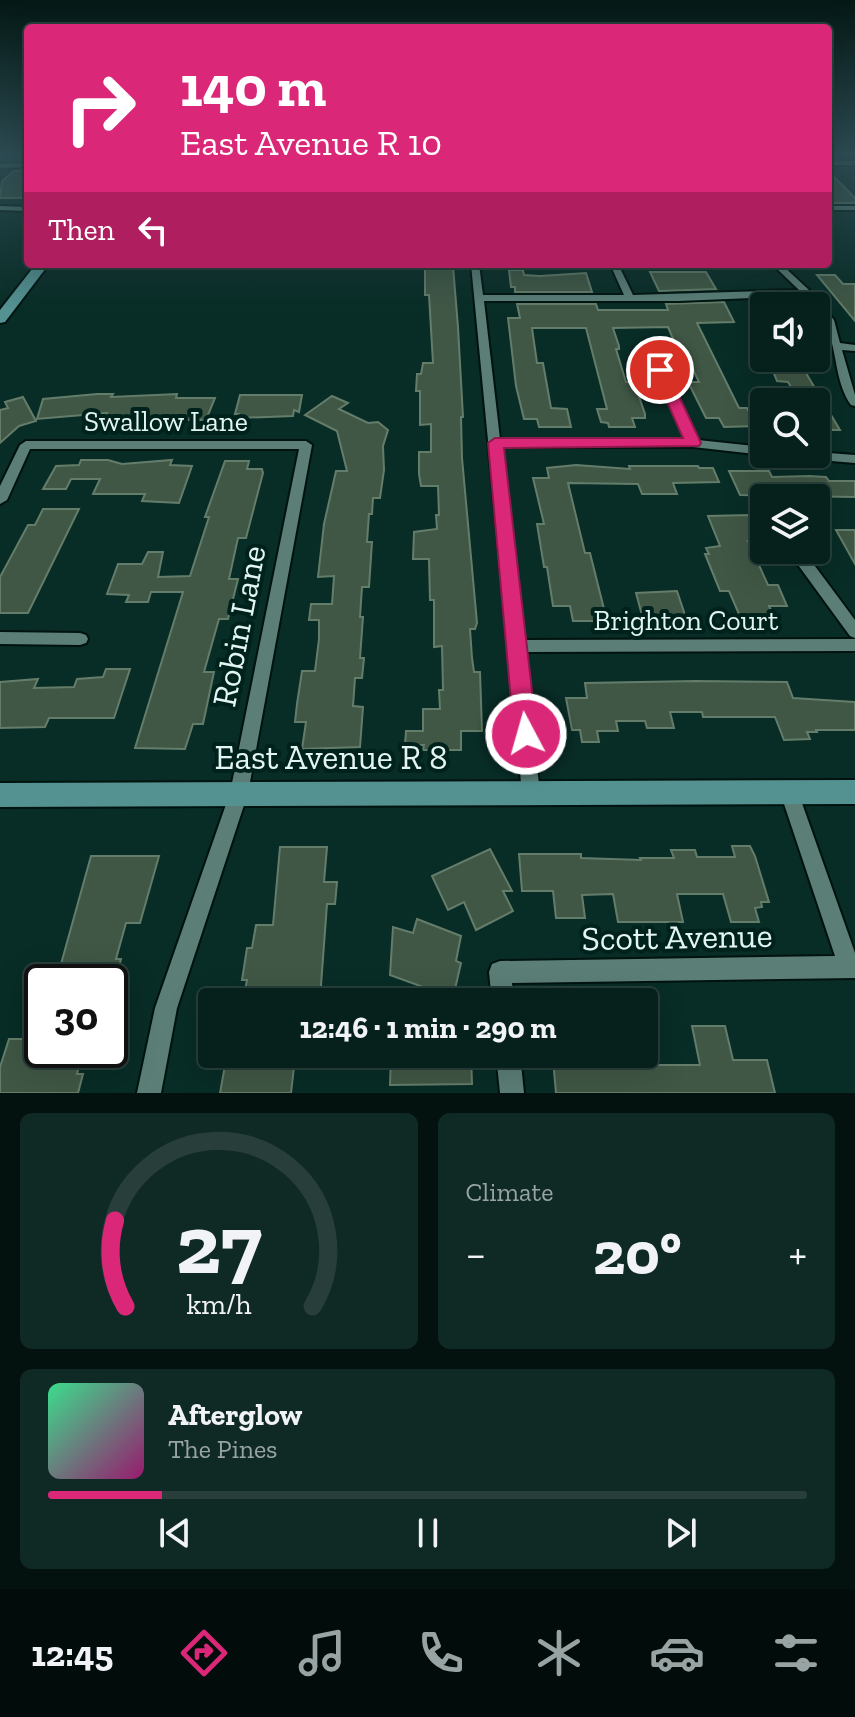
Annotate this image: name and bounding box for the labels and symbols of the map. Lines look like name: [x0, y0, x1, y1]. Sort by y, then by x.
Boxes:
pin: [626, 336, 694, 404]
street label: Swallow Lane: [84, 405, 248, 438]
street label: Robin Lane: [203, 542, 275, 710]
street label: Brighton Court: [594, 604, 779, 637]
position arrow: [484, 692, 568, 776]
street label: East Avenue R 8: [214, 737, 448, 778]
street label: Scott Avenue: [581, 915, 773, 959]
speed limit sign: 30: [24, 964, 128, 1068]

